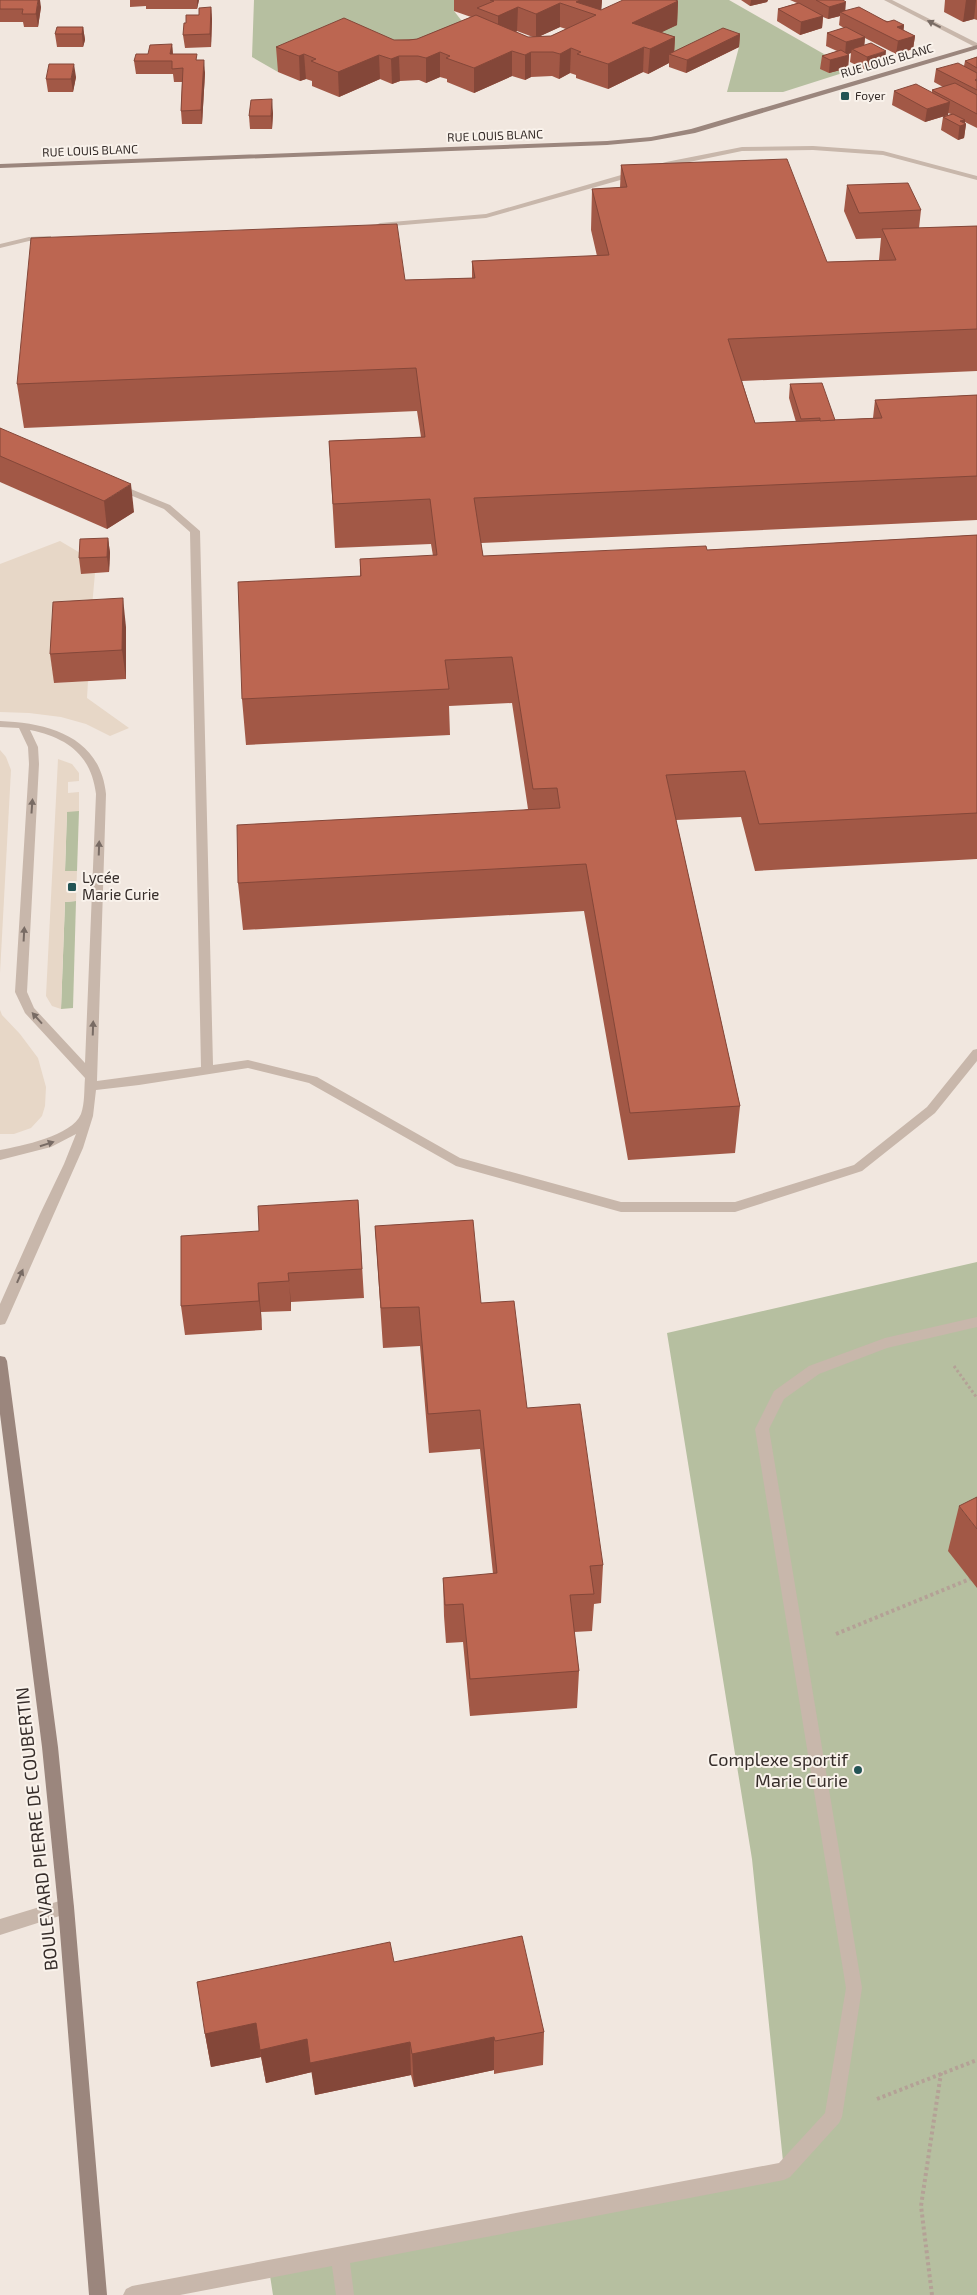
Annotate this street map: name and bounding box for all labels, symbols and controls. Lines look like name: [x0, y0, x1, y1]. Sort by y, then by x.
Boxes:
one-way arrow: [926, 19, 941, 28]
street label: RUE LOUIS BLANC: [839, 40, 935, 80]
place label: Foyer: [855, 88, 886, 102]
marker: Foyer: [839, 90, 851, 102]
street label: RUE LOUIS BLANC: [447, 126, 543, 144]
street label: RUE LOUIS BLANC: [42, 141, 138, 159]
one-way arrow: [28, 798, 36, 814]
one-way arrow: [96, 840, 104, 856]
place label: Lycée Marie Curie: [82, 868, 159, 903]
marker: Lycée Marie Curie: [66, 881, 78, 893]
one-way arrow: [21, 926, 29, 942]
one-way arrow: [31, 1012, 42, 1025]
one-way arrow: [89, 1020, 97, 1036]
one-way arrow: [40, 1139, 55, 1147]
one-way arrow: [16, 1269, 24, 1283]
street label: BOULEVARD PIERRE DE COUBERTIN: [10, 1686, 62, 1972]
place label: Complexe sportif Marie Curie: [708, 1748, 849, 1791]
marker: Complexe sportif Marie Curie: [852, 1764, 864, 1776]

